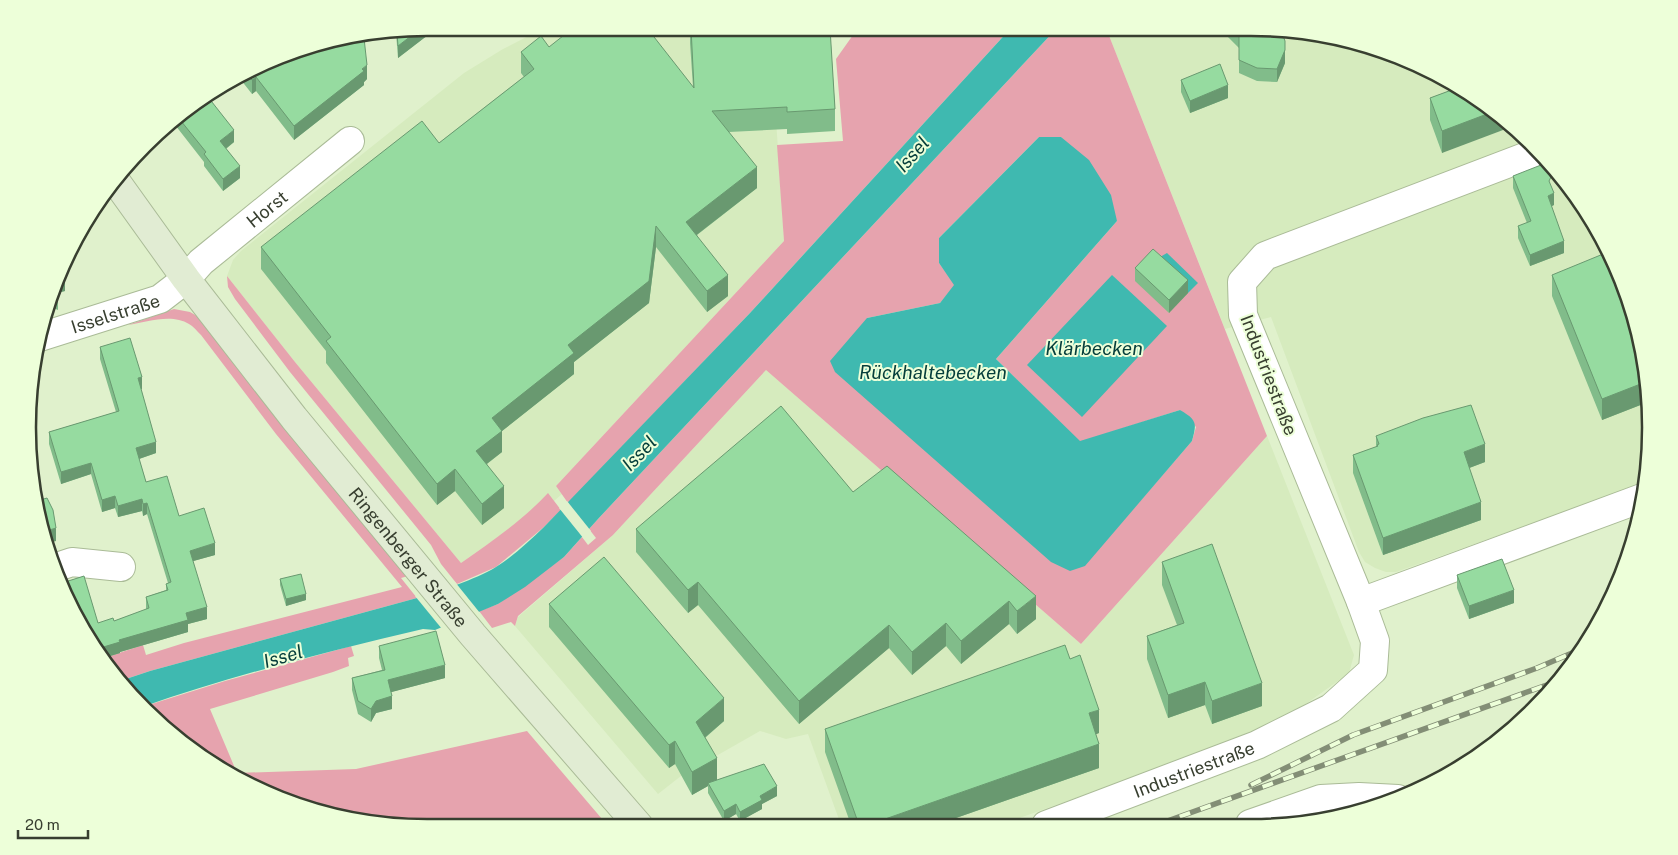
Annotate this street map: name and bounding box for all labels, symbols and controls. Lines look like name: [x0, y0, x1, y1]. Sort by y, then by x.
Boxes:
water label: Issel: [891, 132, 933, 176]
street label: Horst: [242, 186, 291, 232]
street label: Isselstraße: [68, 289, 162, 337]
street label: Industriestraße: [1236, 312, 1302, 438]
water label: Klärbecken: [1045, 337, 1143, 359]
water label: Rückhaltebecken: [859, 361, 1007, 383]
water label: Issel: [617, 431, 661, 475]
street label: Ringenberger Straße: [345, 483, 472, 631]
water label: Issel: [261, 640, 305, 672]
street label: Industriestraße: [1130, 737, 1257, 801]
scale bar: [18, 808, 88, 840]
text: 20 m: [25, 816, 60, 833]

